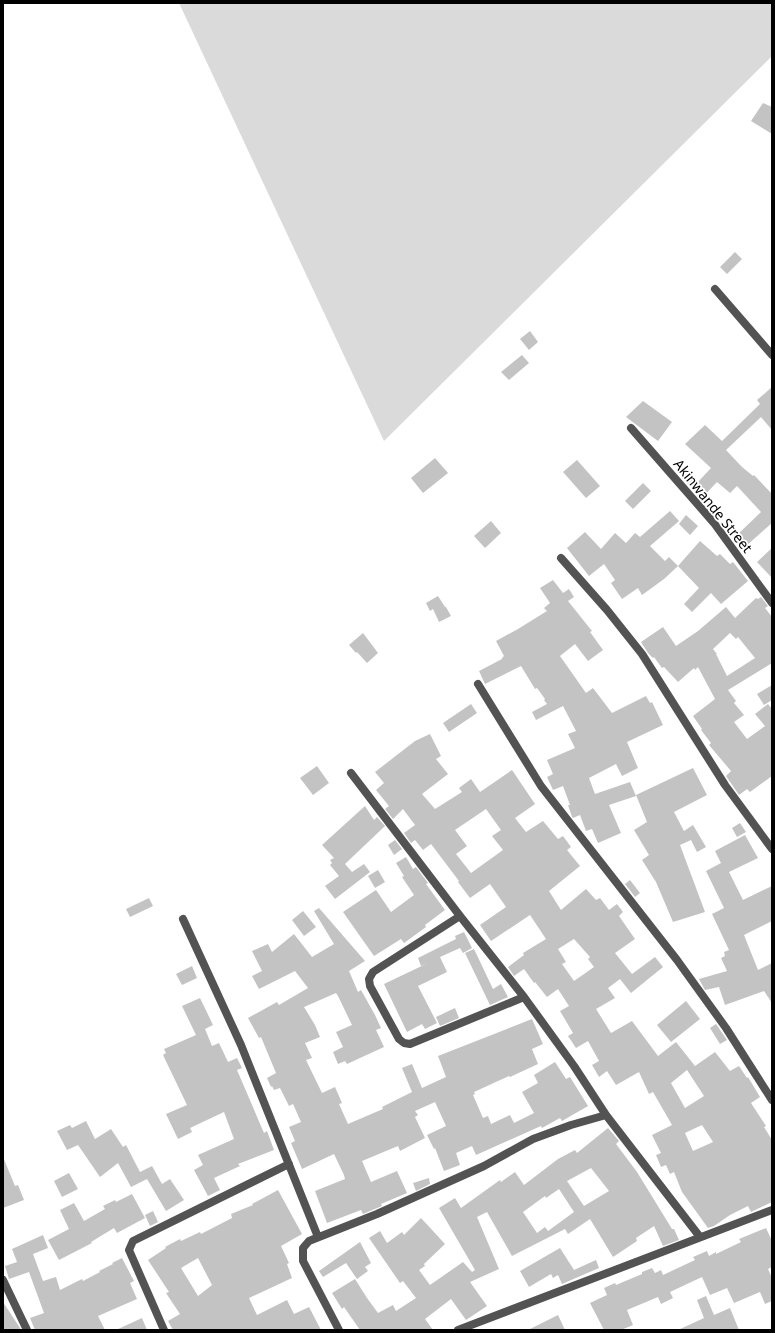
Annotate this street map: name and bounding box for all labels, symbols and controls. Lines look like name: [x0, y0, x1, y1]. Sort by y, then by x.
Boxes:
street label: Akinwande Street: [670, 455, 757, 557]

